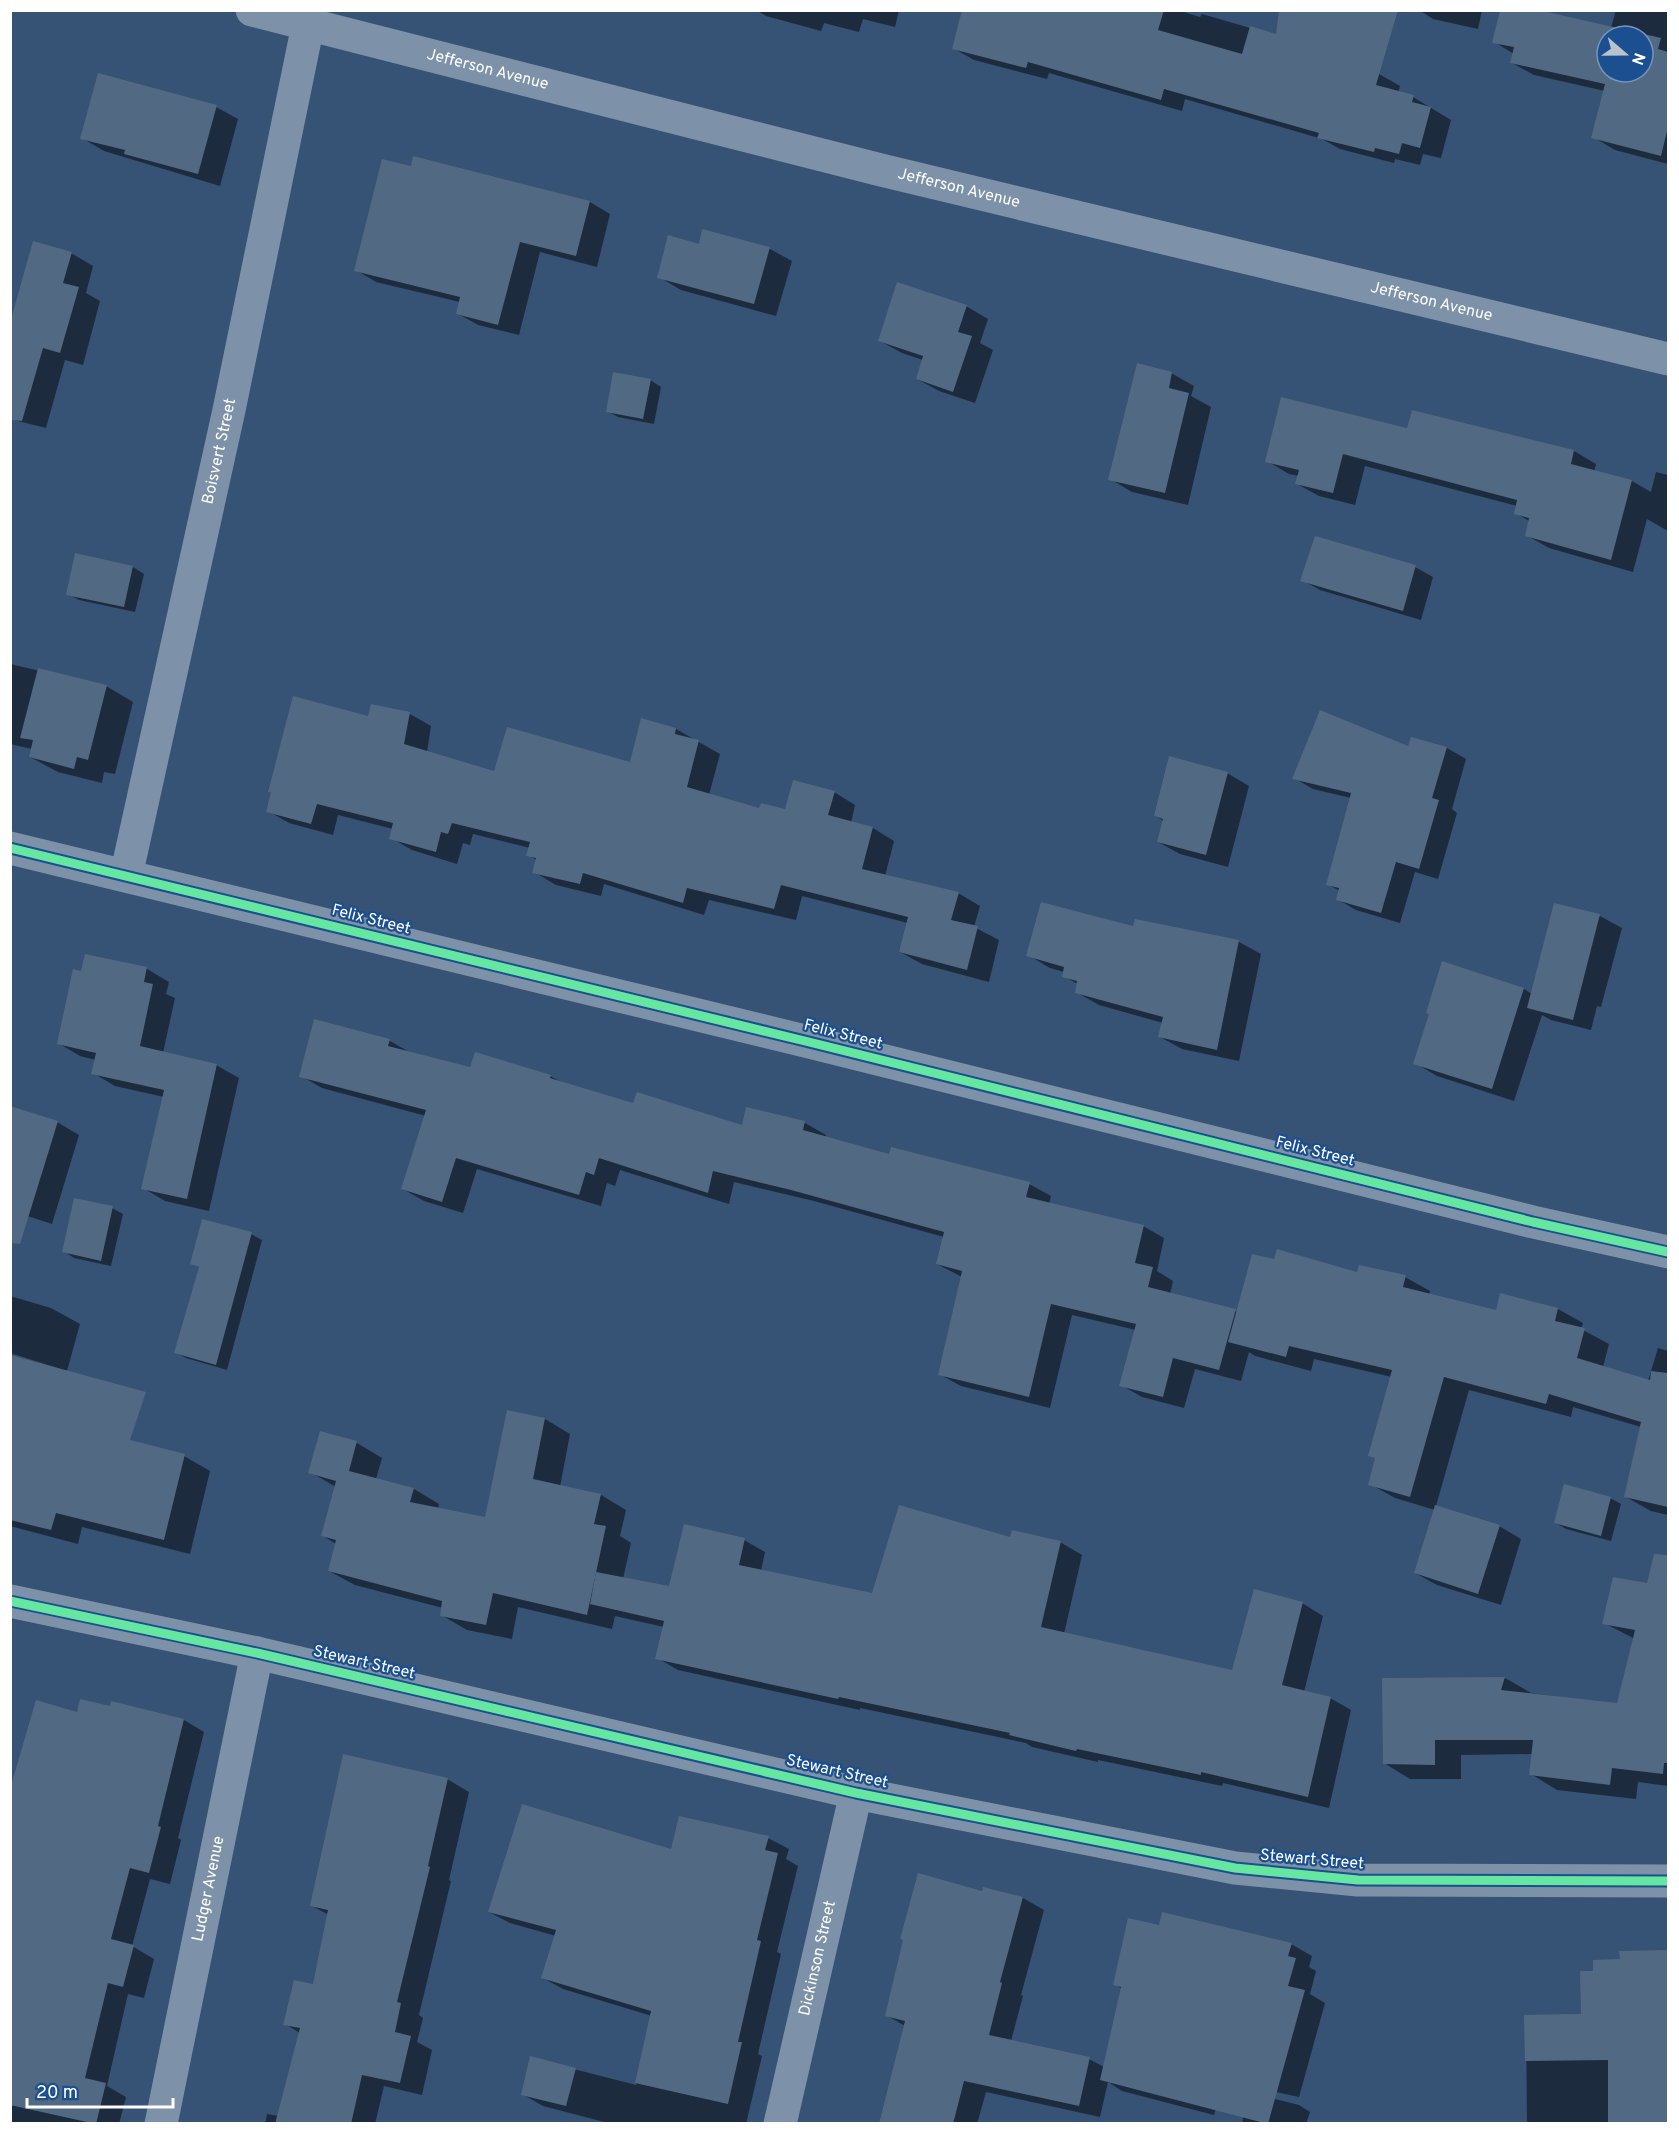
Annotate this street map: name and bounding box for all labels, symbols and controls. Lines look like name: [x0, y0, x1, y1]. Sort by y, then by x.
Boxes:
north arrow: [1595, 24, 1655, 84]
street label: Jefferson Avenue: [425, 45, 550, 95]
text: N: [1626, 50, 1649, 67]
street label: Jefferson Avenue: [896, 164, 1022, 213]
street label: Jefferson Avenue: [1368, 278, 1494, 326]
street label: Boisvert Street: [198, 396, 241, 506]
street label: Felix Street: [329, 901, 413, 939]
street label: Felix Street: [801, 1016, 885, 1054]
street label: Felix Street: [1273, 1133, 1357, 1171]
street label: Stewart Street: [311, 1642, 417, 1684]
street label: Stewart Street: [784, 1751, 890, 1793]
street label: Ludger Avenue: [188, 1834, 229, 1944]
street label: Stewart Street: [1259, 1846, 1365, 1874]
street label: Dickinson Street: [795, 1899, 841, 2018]
scale bar: [27, 2071, 172, 2109]
text: 20 m: [36, 2082, 78, 2105]

